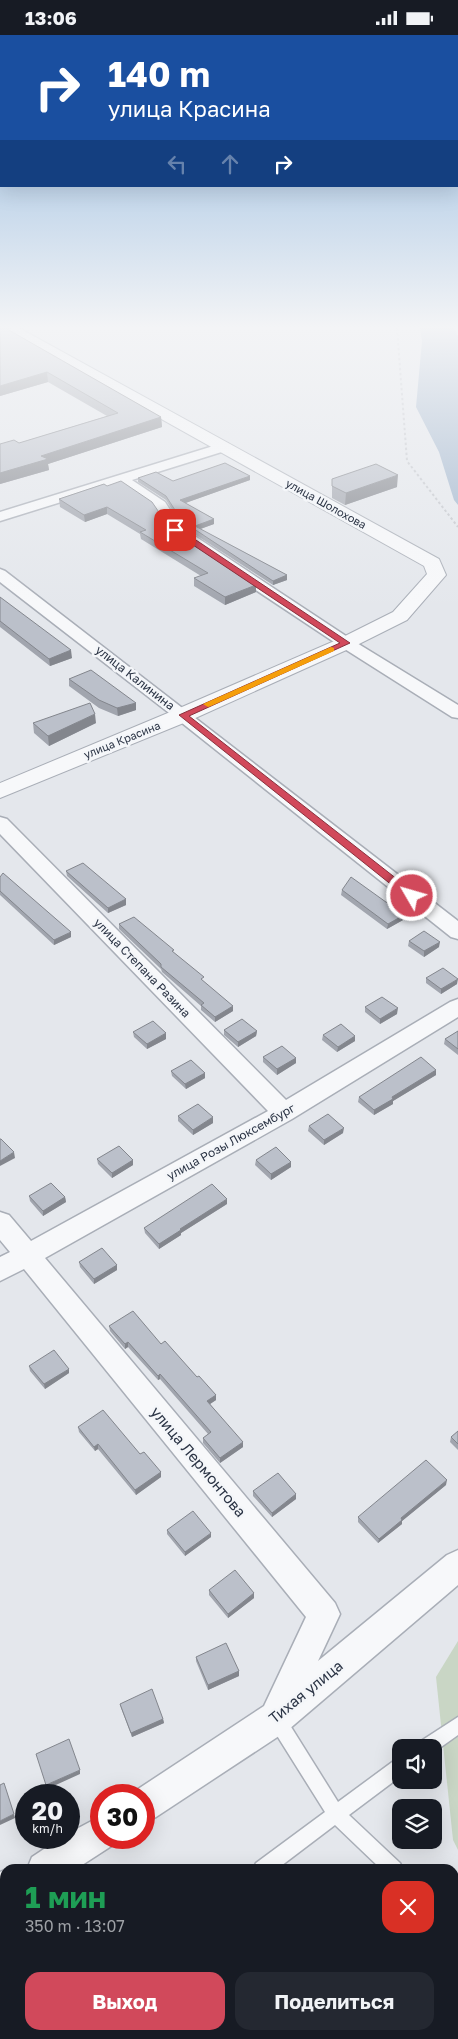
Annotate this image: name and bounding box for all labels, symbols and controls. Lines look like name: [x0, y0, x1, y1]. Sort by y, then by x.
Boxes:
text: 13:06: [25, 6, 77, 29]
text: 140 m: [108, 53, 210, 95]
icon: right: [25, 55, 90, 120]
text: улица Красина: [108, 95, 271, 122]
icon: left: [163, 150, 191, 178]
icon: ahead: [216, 150, 244, 178]
icon: right: [269, 150, 297, 178]
street label: улица Шолохова: [284, 476, 369, 531]
pin: [154, 509, 196, 551]
icon: arrive: [161, 516, 189, 544]
street label: улица Калинина: [93, 642, 178, 713]
street label: улица Красина: [82, 718, 162, 761]
position arrow: [385, 869, 437, 921]
street label: улица Степана Разина: [91, 915, 194, 1021]
street label: улица Розы Люксембург: [164, 1100, 298, 1183]
street label: улица Лермонтова: [147, 1403, 250, 1520]
street label: Тихая улица: [265, 1656, 346, 1727]
map controls: [392, 1739, 442, 1849]
button: sound: [392, 1739, 442, 1789]
speed limit sign: 30: [90, 1784, 155, 1849]
text: 20: [32, 1795, 63, 1826]
button: layers: [392, 1799, 442, 1849]
text: km/h: [32, 1821, 63, 1836]
text: 1 мин: [25, 1879, 106, 1915]
button: close: [382, 1881, 434, 1933]
text: 350 m · 13:07: [25, 1916, 125, 1936]
button: Выход: [25, 1972, 225, 2030]
button: Поделиться: [235, 1972, 434, 2030]

